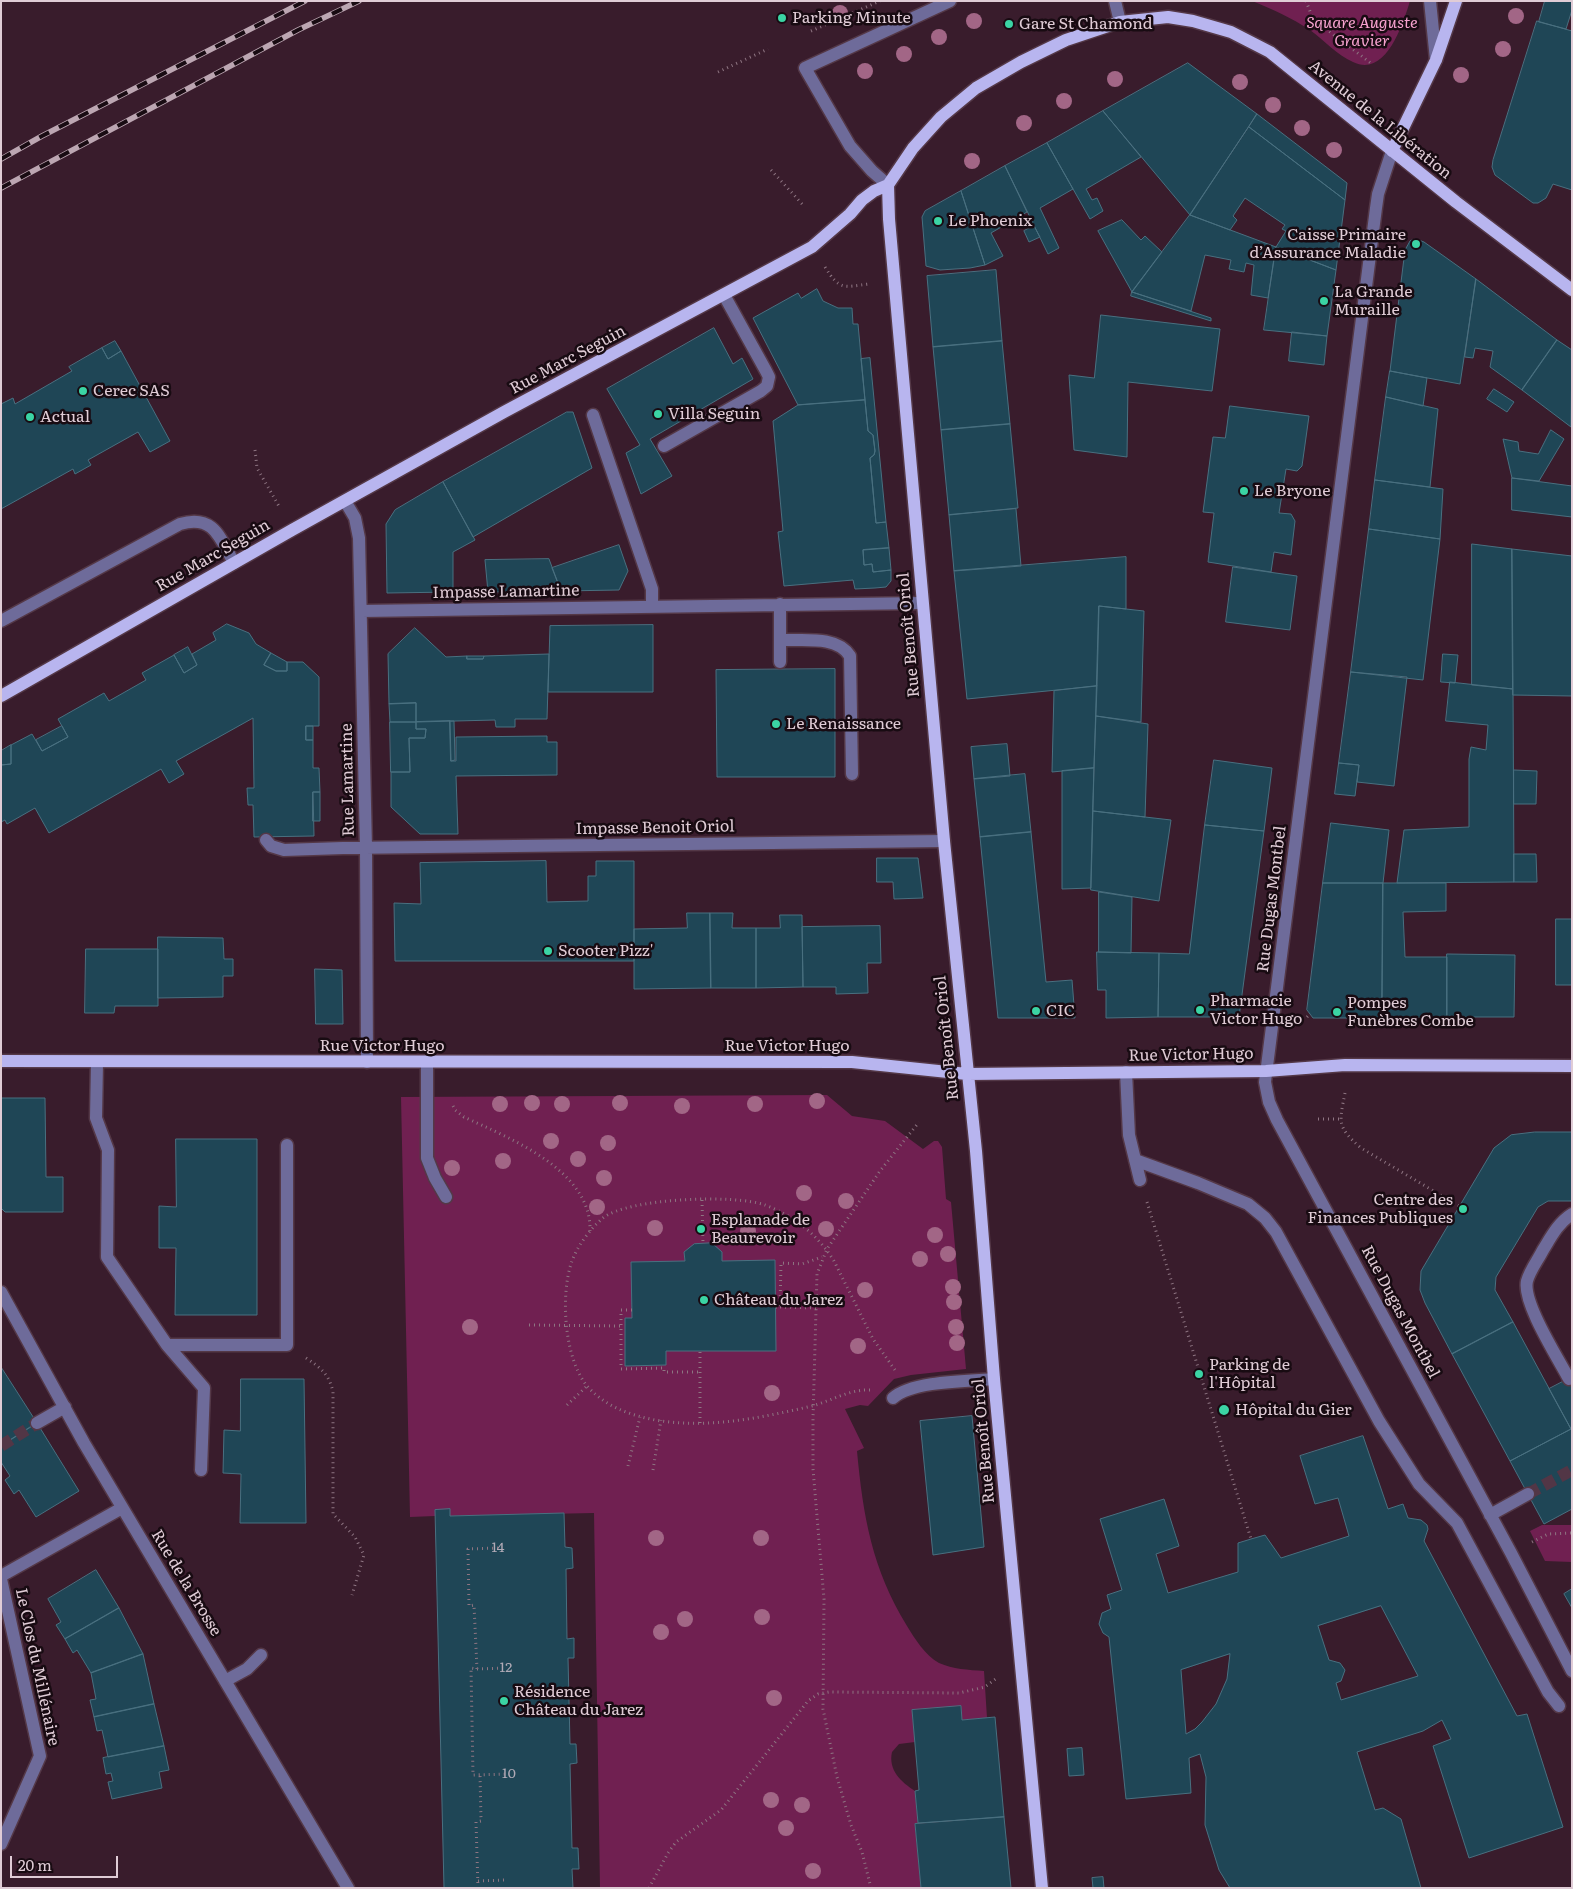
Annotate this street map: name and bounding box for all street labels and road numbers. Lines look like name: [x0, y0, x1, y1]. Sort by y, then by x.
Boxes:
street label: Avenue de la Libération: [1305, 57, 1455, 183]
street label: Rue Marc Seguin: [507, 321, 629, 399]
street label: Rue Marc Seguin: [153, 516, 273, 596]
street label: Rue Benoît Oriol: [894, 572, 924, 698]
street label: Impasse Lamartine: [432, 581, 580, 603]
street label: Rue Lamartine: [337, 723, 359, 837]
street label: Impasse Benoit Oriol: [575, 817, 735, 839]
street label: Rue Dugas Montbel: [1254, 825, 1290, 973]
street label: Rue Benoît Oriol: [931, 975, 963, 1101]
street label: Rue Victor Hugo: [319, 1036, 445, 1056]
street label: Rue Victor Hugo: [724, 1036, 850, 1056]
street label: Rue Victor Hugo: [1128, 1044, 1254, 1066]
street label: Rue Dugas Montbel: [1357, 1242, 1443, 1382]
street label: Rue Benoît Oriol: [969, 1378, 999, 1504]
street label: Rue de la Brosse: [147, 1526, 225, 1640]
street label: Le Clos du Millénaire: [11, 1586, 63, 1748]

